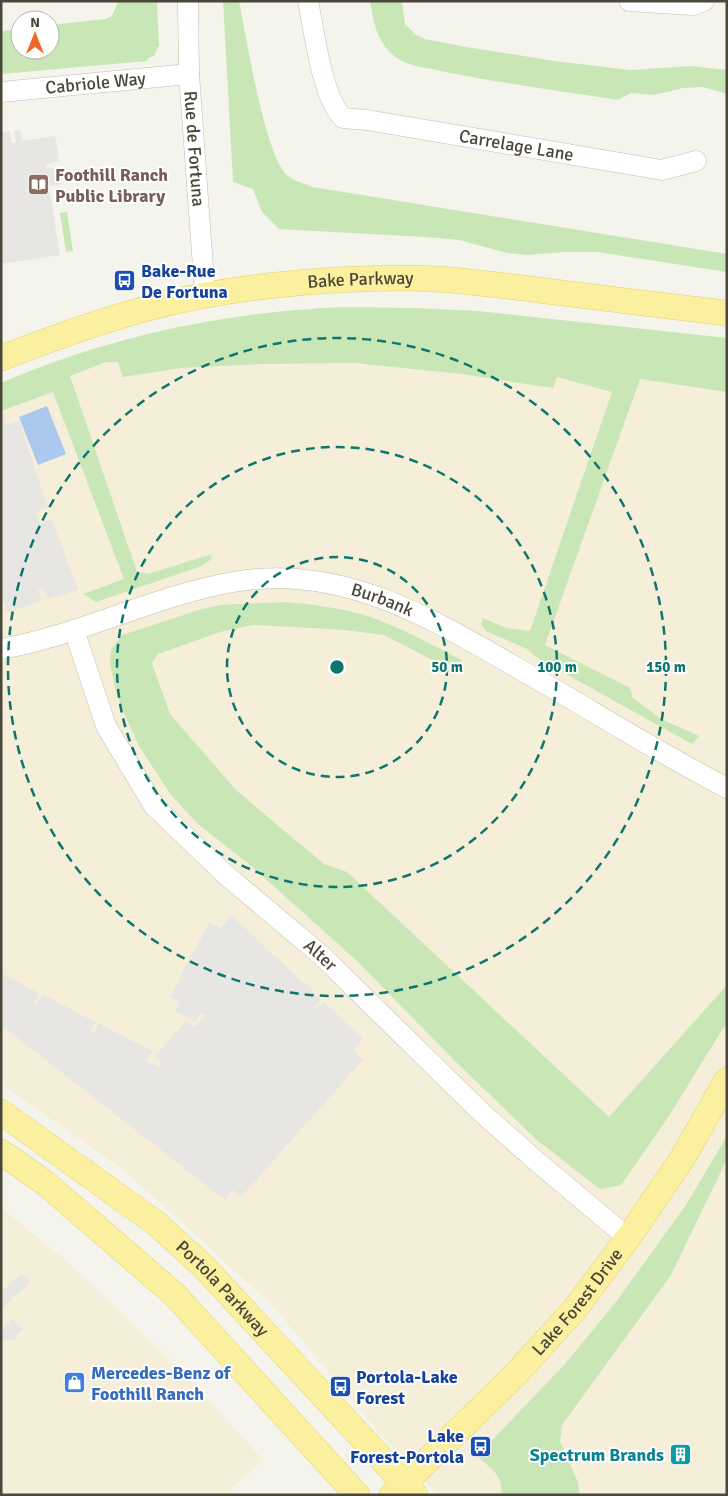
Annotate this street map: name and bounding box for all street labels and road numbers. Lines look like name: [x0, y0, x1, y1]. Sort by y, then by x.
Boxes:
street label: Cabriole Way: [44, 67, 147, 99]
street label: Rue de Fortuna: [179, 90, 210, 208]
street label: Carrelage Lane: [457, 125, 575, 166]
street label: Bake Parkway: [306, 267, 414, 293]
street label: Burbank: [349, 578, 417, 621]
street label: Alter: [299, 934, 342, 976]
street label: Portola Parkway: [171, 1236, 274, 1341]
street label: Lake Forest Drive: [527, 1244, 627, 1360]

